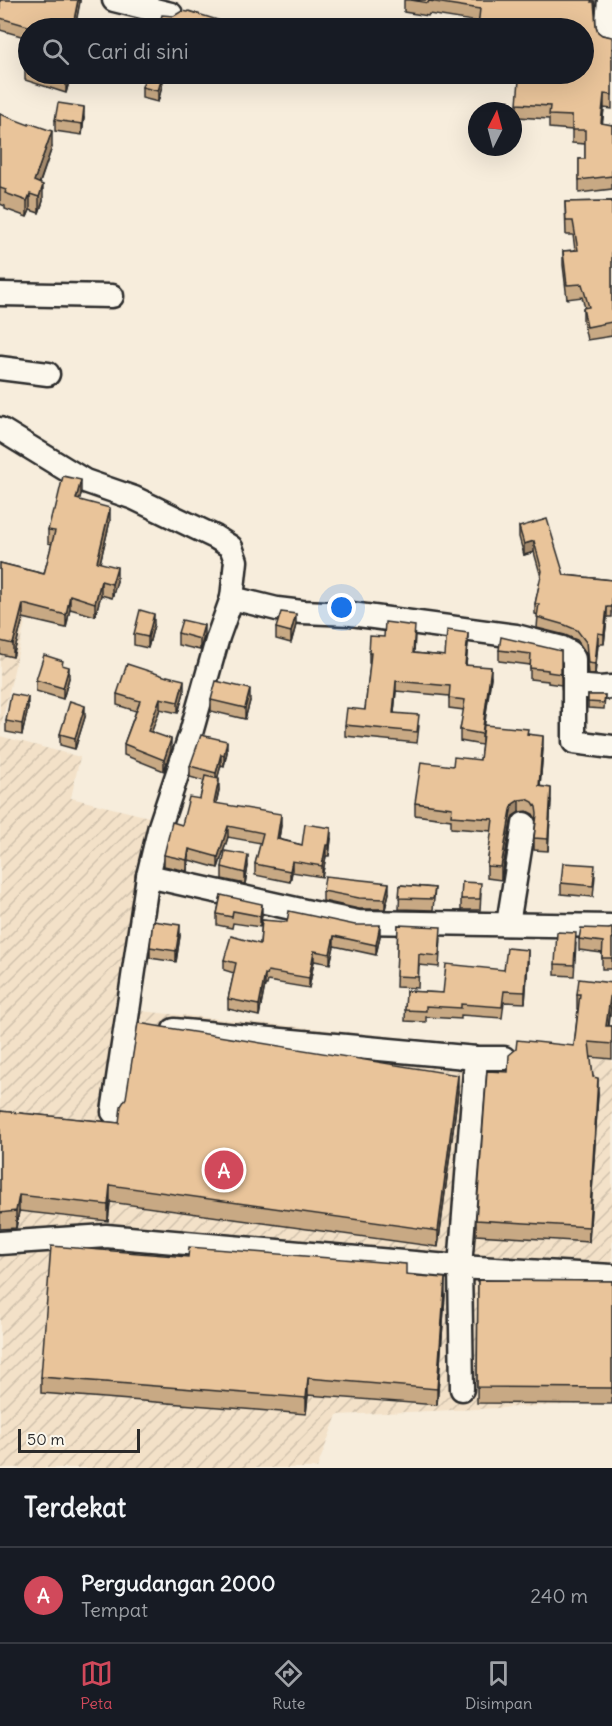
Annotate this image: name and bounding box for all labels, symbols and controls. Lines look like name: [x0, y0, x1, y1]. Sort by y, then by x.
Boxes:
search box: [18, 18, 594, 84]
icon: search: [39, 35, 72, 68]
text: Cari di sini: [87, 37, 189, 65]
north arrow: [468, 102, 522, 156]
your location: [327, 593, 356, 622]
pin: A: [204, 1148, 244, 1192]
scale bar: [18, 1426, 140, 1454]
text: 50 m: [27, 1429, 65, 1449]
text: Terdekat: [24, 1491, 126, 1524]
text: Pergudangan 2000: [81, 1569, 276, 1597]
text: A: [37, 1583, 50, 1608]
text: 240 m: [530, 1583, 588, 1608]
text: Tempat: [81, 1597, 148, 1622]
tab: Peta: [80, 1657, 113, 1713]
tab: Rute: [272, 1657, 305, 1713]
tab: Disimpan: [465, 1657, 532, 1713]

